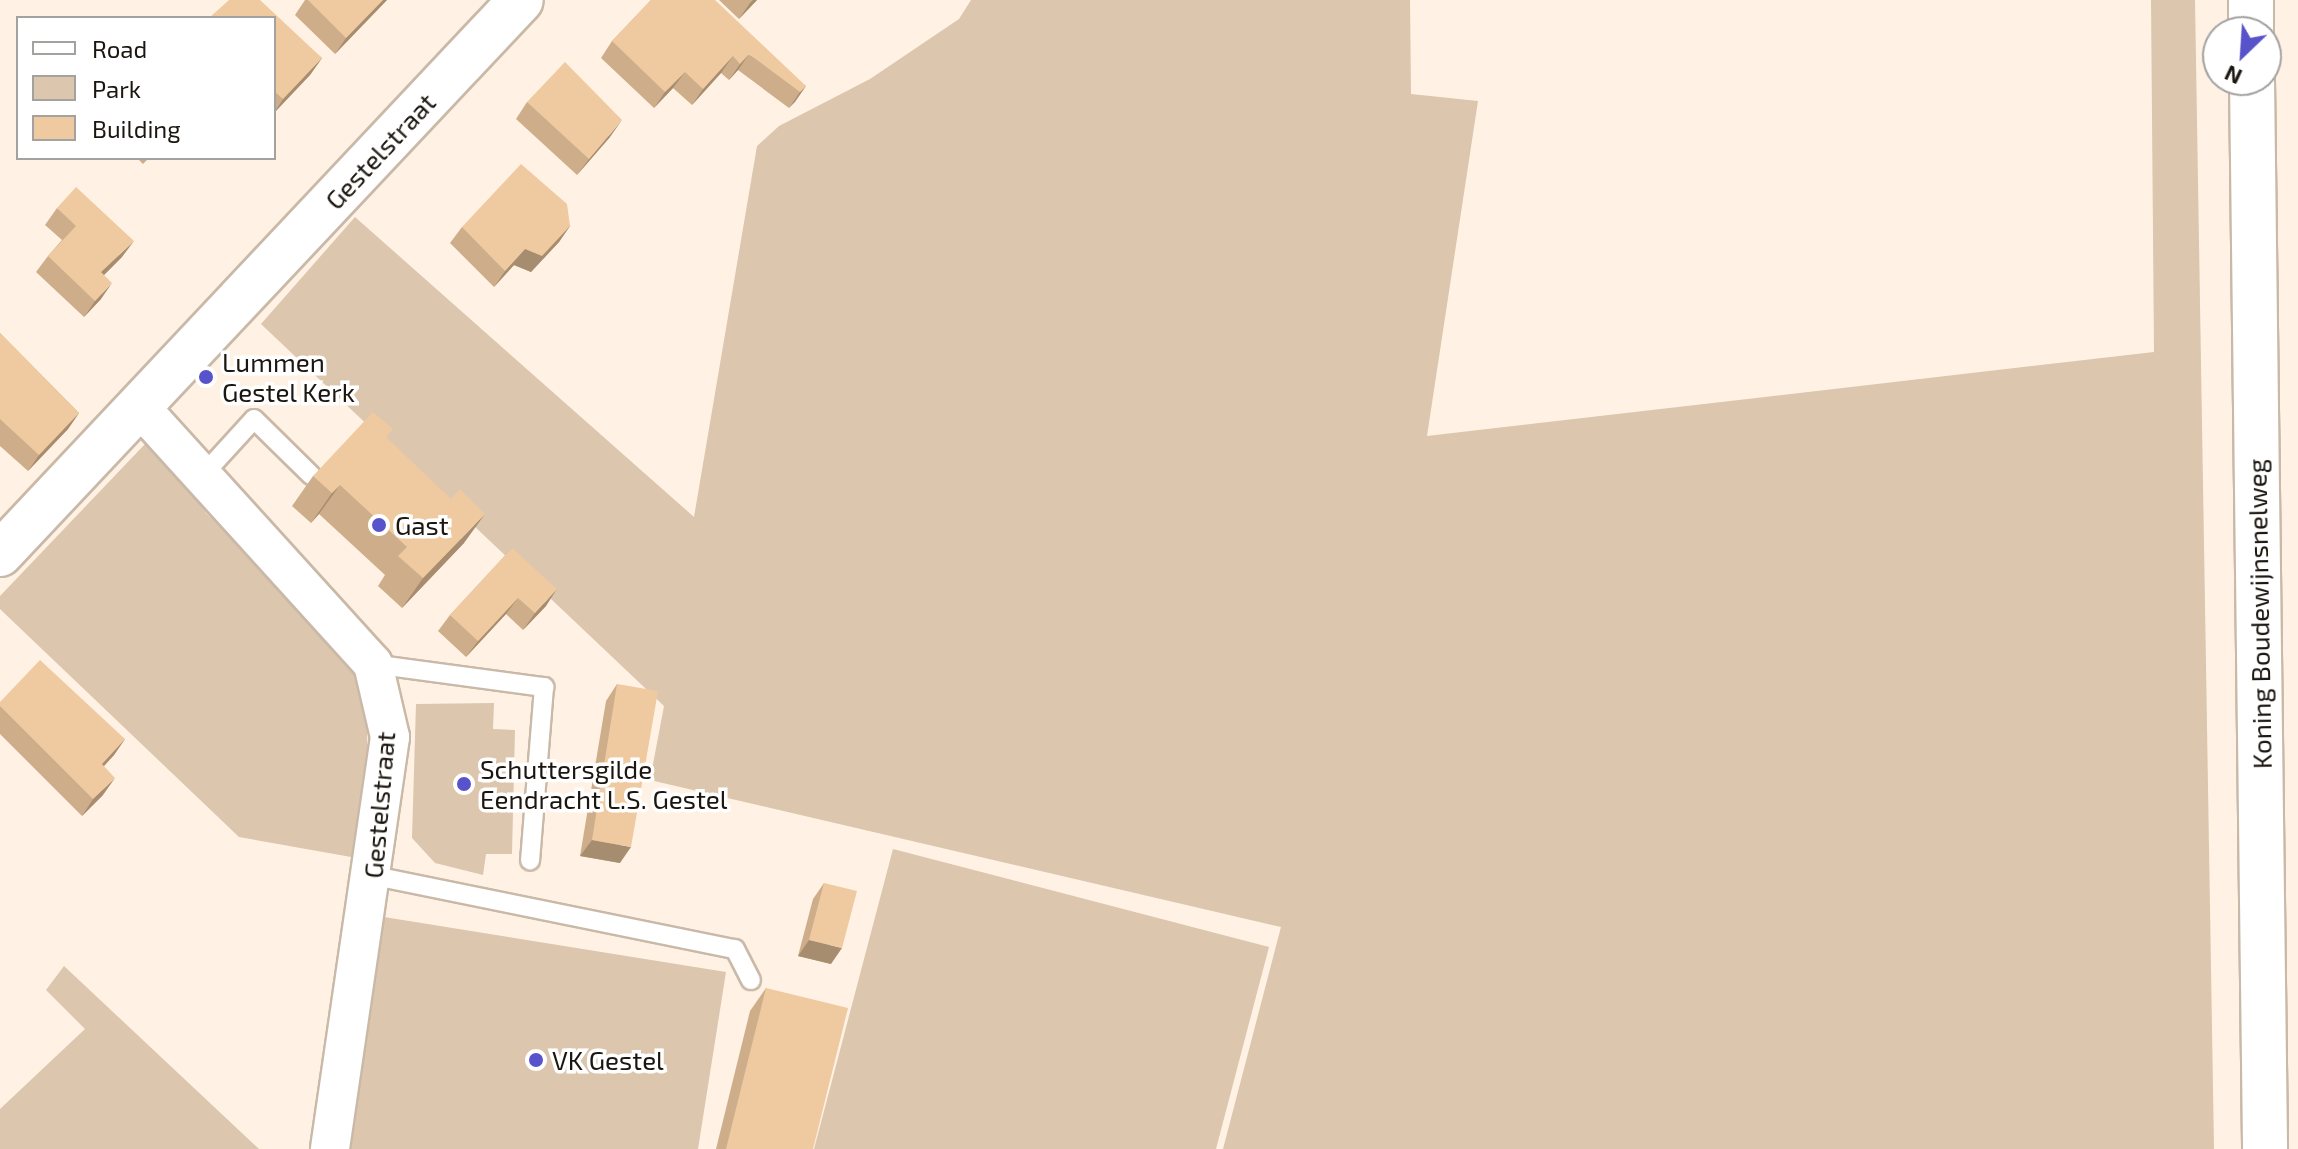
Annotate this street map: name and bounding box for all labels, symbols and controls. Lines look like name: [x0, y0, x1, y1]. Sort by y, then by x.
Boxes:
legend: [16, 16, 276, 160]
north arrow: [2202, 16, 2282, 96]
text: Road: [92, 34, 147, 63]
text: N: [2220, 61, 2245, 91]
text: Park: [92, 74, 141, 103]
street label: Gestelstraat: [318, 87, 442, 215]
text: Building: [92, 114, 181, 143]
place label: Lummen Gestel Kerk: [222, 346, 356, 408]
marker: Lummen Gestel Kerk: [197, 368, 215, 386]
street label: Koning Boudewijnsnelweg: [2241, 459, 2277, 769]
place label: Gast: [395, 509, 449, 541]
marker: Gast: [370, 516, 388, 534]
street label: Gestelstraat: [357, 730, 401, 880]
place label: Schuttersgilde Eendracht L.S. Gestel: [480, 753, 727, 814]
marker: Schuttersgilde Eendracht L.S. Gestel: [455, 775, 473, 793]
place label: VK Gestel: [552, 1044, 664, 1076]
marker: VK Gestel: [527, 1051, 545, 1069]

